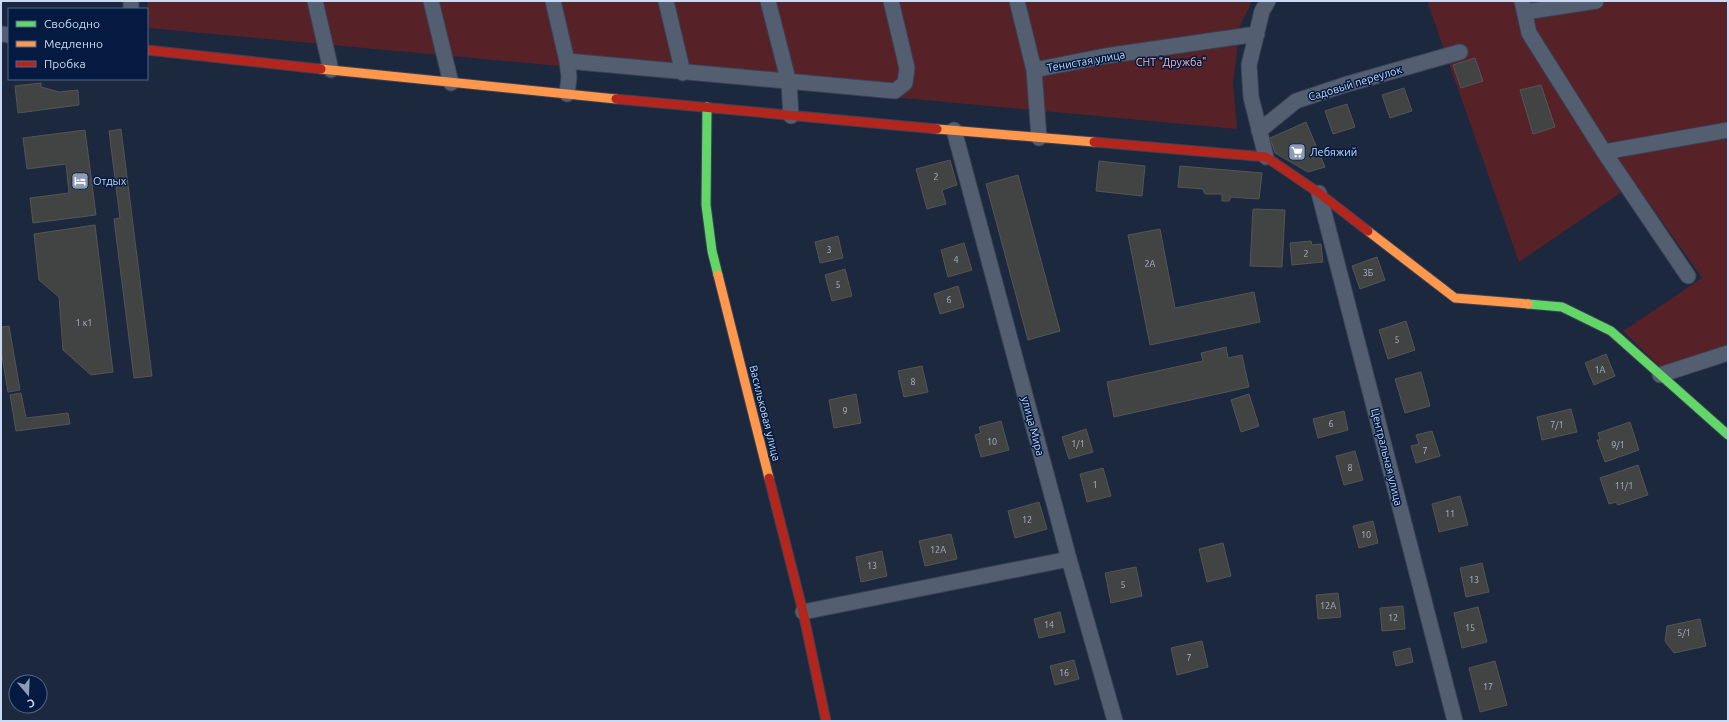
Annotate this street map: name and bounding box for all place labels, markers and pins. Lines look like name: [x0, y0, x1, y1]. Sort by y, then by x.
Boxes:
supermarket icon: Лебяжий: [1287, 142, 1307, 162]
place label: Лебяжий: [1310, 146, 1357, 158]
hotel icon: Отдых: [70, 171, 90, 191]
place label: Отдых: [93, 175, 127, 187]

